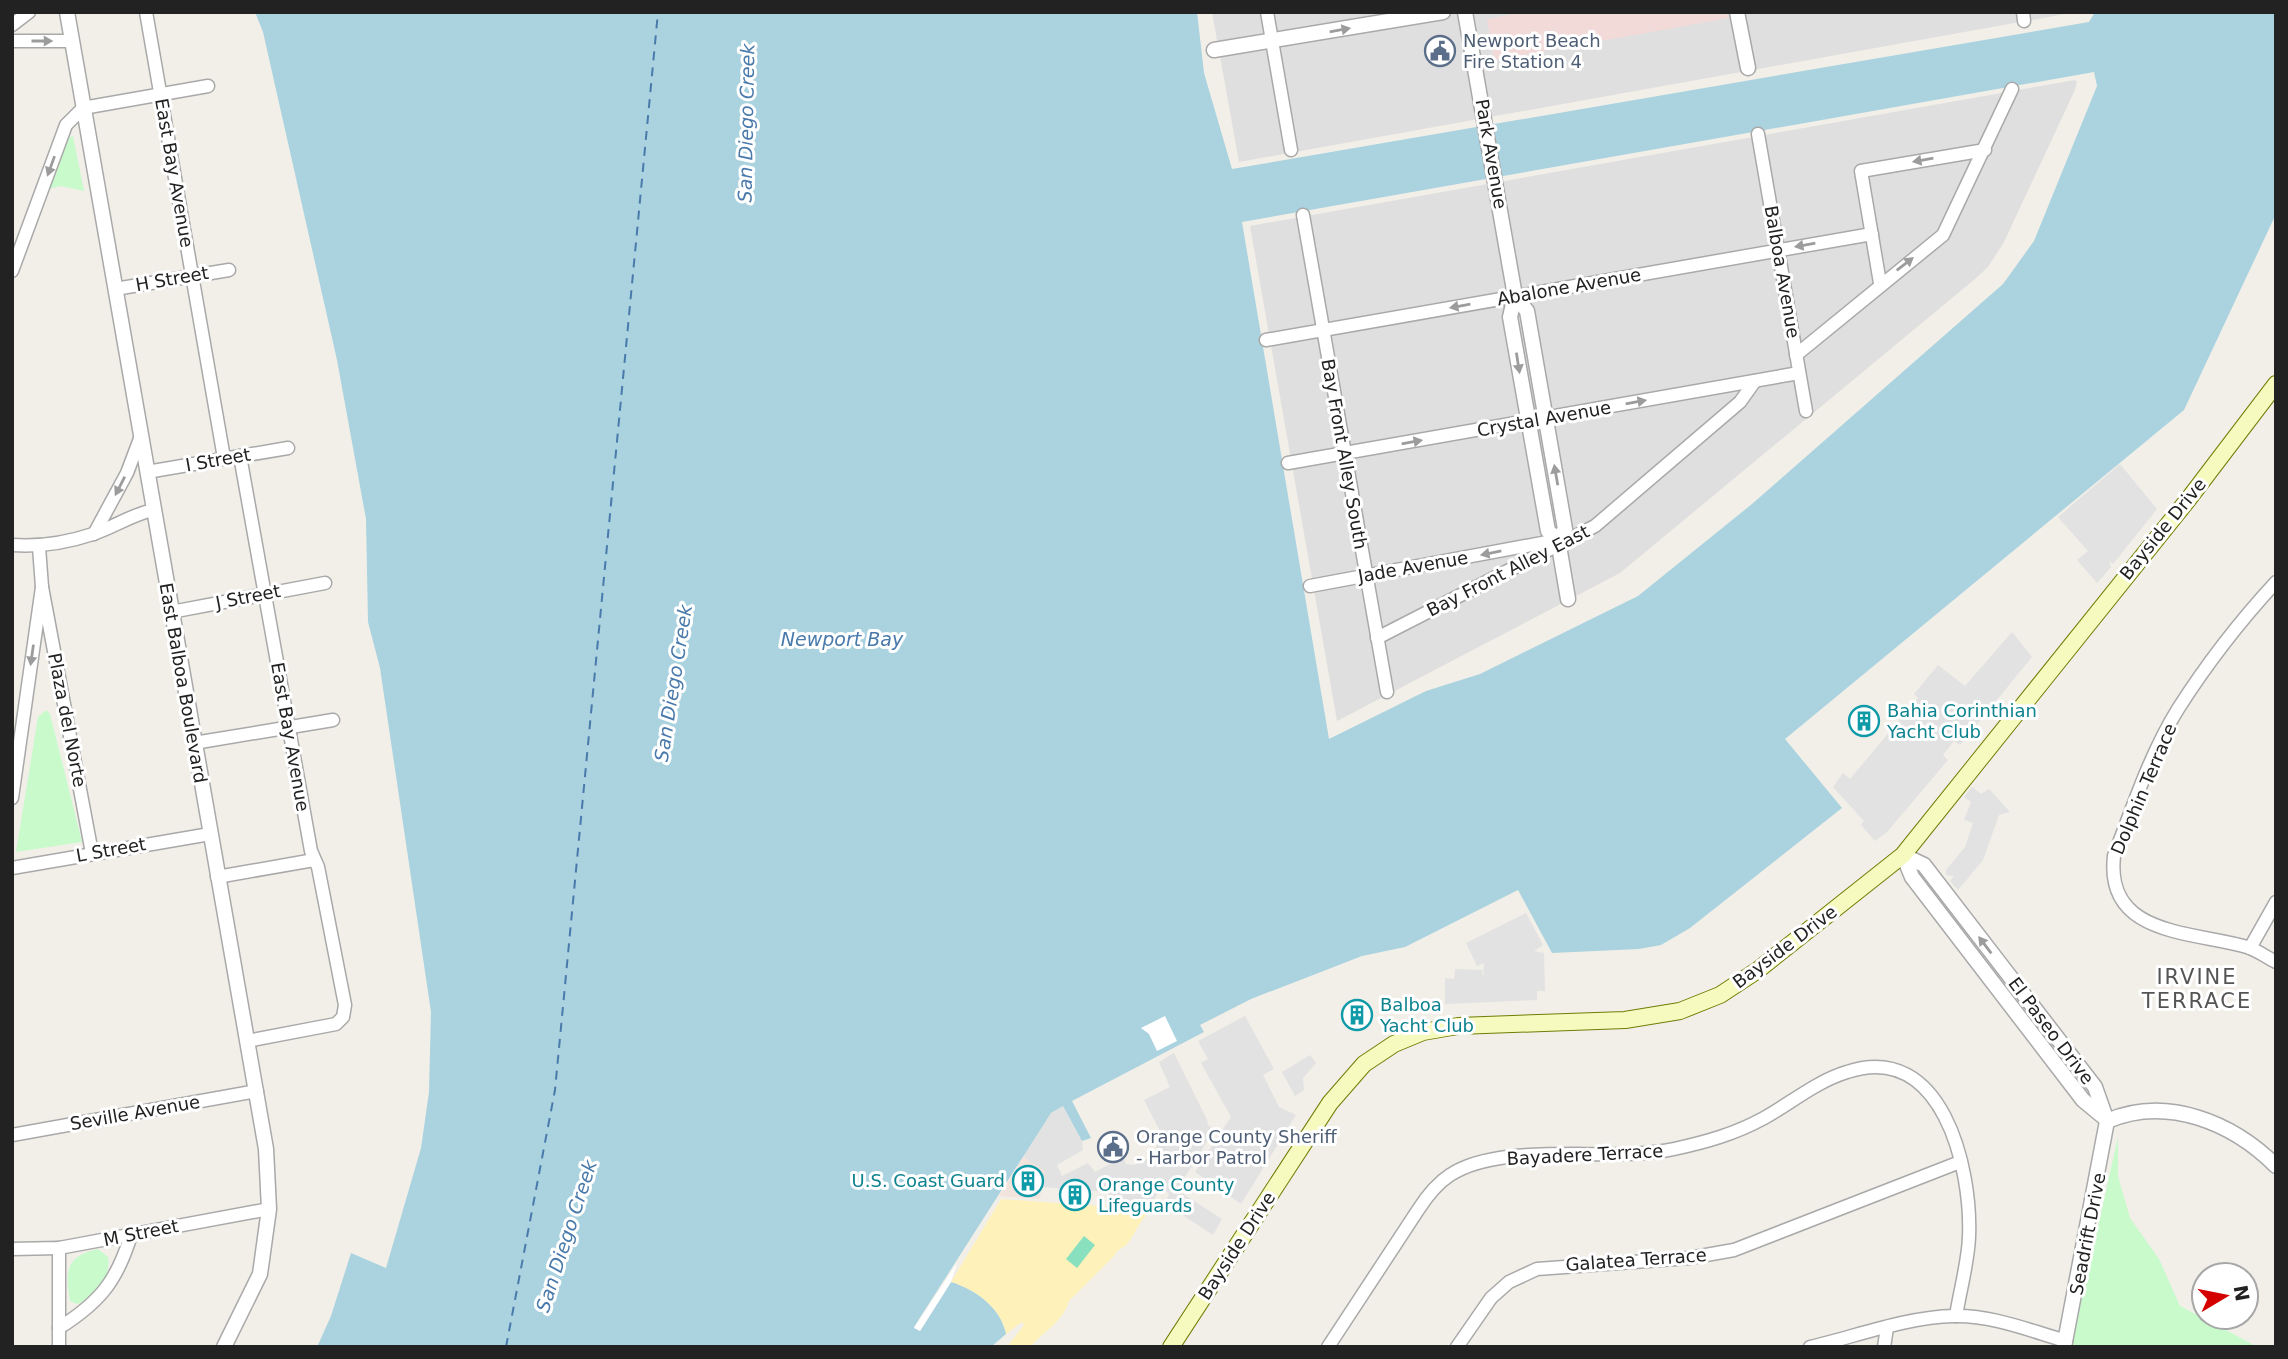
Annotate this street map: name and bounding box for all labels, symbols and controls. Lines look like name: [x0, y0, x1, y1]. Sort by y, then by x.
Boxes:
one-way arrow: [1329, 24, 1351, 35]
place label: Newport Beach Fire Station 4: [1463, 30, 1601, 72]
public building icon: Newport Beach Fire Station 4: [1423, 34, 1457, 68]
one-way arrow: [31, 35, 53, 47]
water label: San Diego Creek: [734, 43, 758, 202]
street label: East Bay Avenue: [151, 97, 198, 249]
street label: Park Avenue: [1471, 97, 1512, 211]
one-way arrow: [1912, 155, 1934, 166]
one-way arrow: [45, 156, 56, 177]
street label: Balboa Avenue: [1760, 204, 1805, 340]
one-way arrow: [1794, 240, 1816, 251]
one-way arrow: [1896, 257, 1914, 271]
street label: H Street: [134, 262, 210, 295]
street label: Abalone Avenue: [1495, 264, 1643, 310]
one-way arrow: [1449, 300, 1471, 311]
one-way arrow: [1513, 352, 1524, 374]
street label: Bay Front Alley South: [1317, 357, 1372, 551]
street label: Crystal Avenue: [1475, 396, 1613, 441]
one-way arrow: [1625, 396, 1647, 407]
one-way arrow: [1401, 436, 1423, 447]
street label: I Street: [184, 443, 252, 476]
one-way arrow: [1550, 464, 1561, 486]
street label: Bayside Drive: [2115, 474, 2210, 584]
one-way arrow: [115, 476, 126, 496]
street label: Bay Front Alley East: [1423, 520, 1593, 621]
street label: Jade Avenue: [1355, 546, 1470, 587]
one-way arrow: [1480, 548, 1502, 559]
street label: J Street: [213, 580, 282, 613]
street label: East Balboa Boulevard: [156, 581, 211, 785]
water label: San Diego Creek: [650, 602, 696, 763]
water label: Newport Bay: [781, 628, 904, 650]
one-way arrow: [27, 644, 38, 666]
street label: Plaza del Norte: [44, 651, 91, 789]
street label: East Bay Avenue: [267, 661, 314, 813]
place label: Bahia Corinthian Yacht Club: [1886, 700, 2037, 742]
building icon: Bahia Corinthian Yacht Club: [1847, 704, 1881, 738]
street label: Dolphin Terrace: [2106, 720, 2181, 858]
street label: L Street: [74, 833, 147, 866]
street label: Bayside Drive: [1729, 901, 1841, 992]
one-way arrow: [1978, 936, 1993, 954]
district label: IRVINE TERRACE: [2141, 965, 2252, 1013]
street label: El Paseo Drive: [2004, 973, 2098, 1088]
place label: Balboa Yacht Club: [1379, 994, 1474, 1036]
building icon: Balboa Yacht Club: [1340, 998, 1374, 1032]
street label: Seville Avenue: [68, 1091, 202, 1134]
place label: Orange County Sheriff - Harbor Patrol: [1136, 1126, 1337, 1168]
public building icon: Orange County Sheriff - Harbor Patrol: [1096, 1130, 1130, 1164]
street label: Bayadere Terrace: [1506, 1140, 1664, 1169]
water label: San Diego Creek: [531, 1156, 601, 1315]
building icon: U.S. Coast Guard: [1011, 1164, 1045, 1198]
place label: U.S. Coast Guard: [852, 1170, 1005, 1191]
street label: Seadrift Drive: [2065, 1171, 2110, 1297]
place label: Orange County Lifeguards: [1098, 1174, 1235, 1216]
building icon: Orange County Lifeguards: [1058, 1178, 1092, 1212]
street label: Bayside Drive: [1194, 1188, 1279, 1304]
street label: M Street: [102, 1215, 180, 1250]
street label: Galatea Terrace: [1565, 1244, 1707, 1275]
north arrow: [2190, 1261, 2260, 1331]
text: N: [2230, 1283, 2254, 1303]

